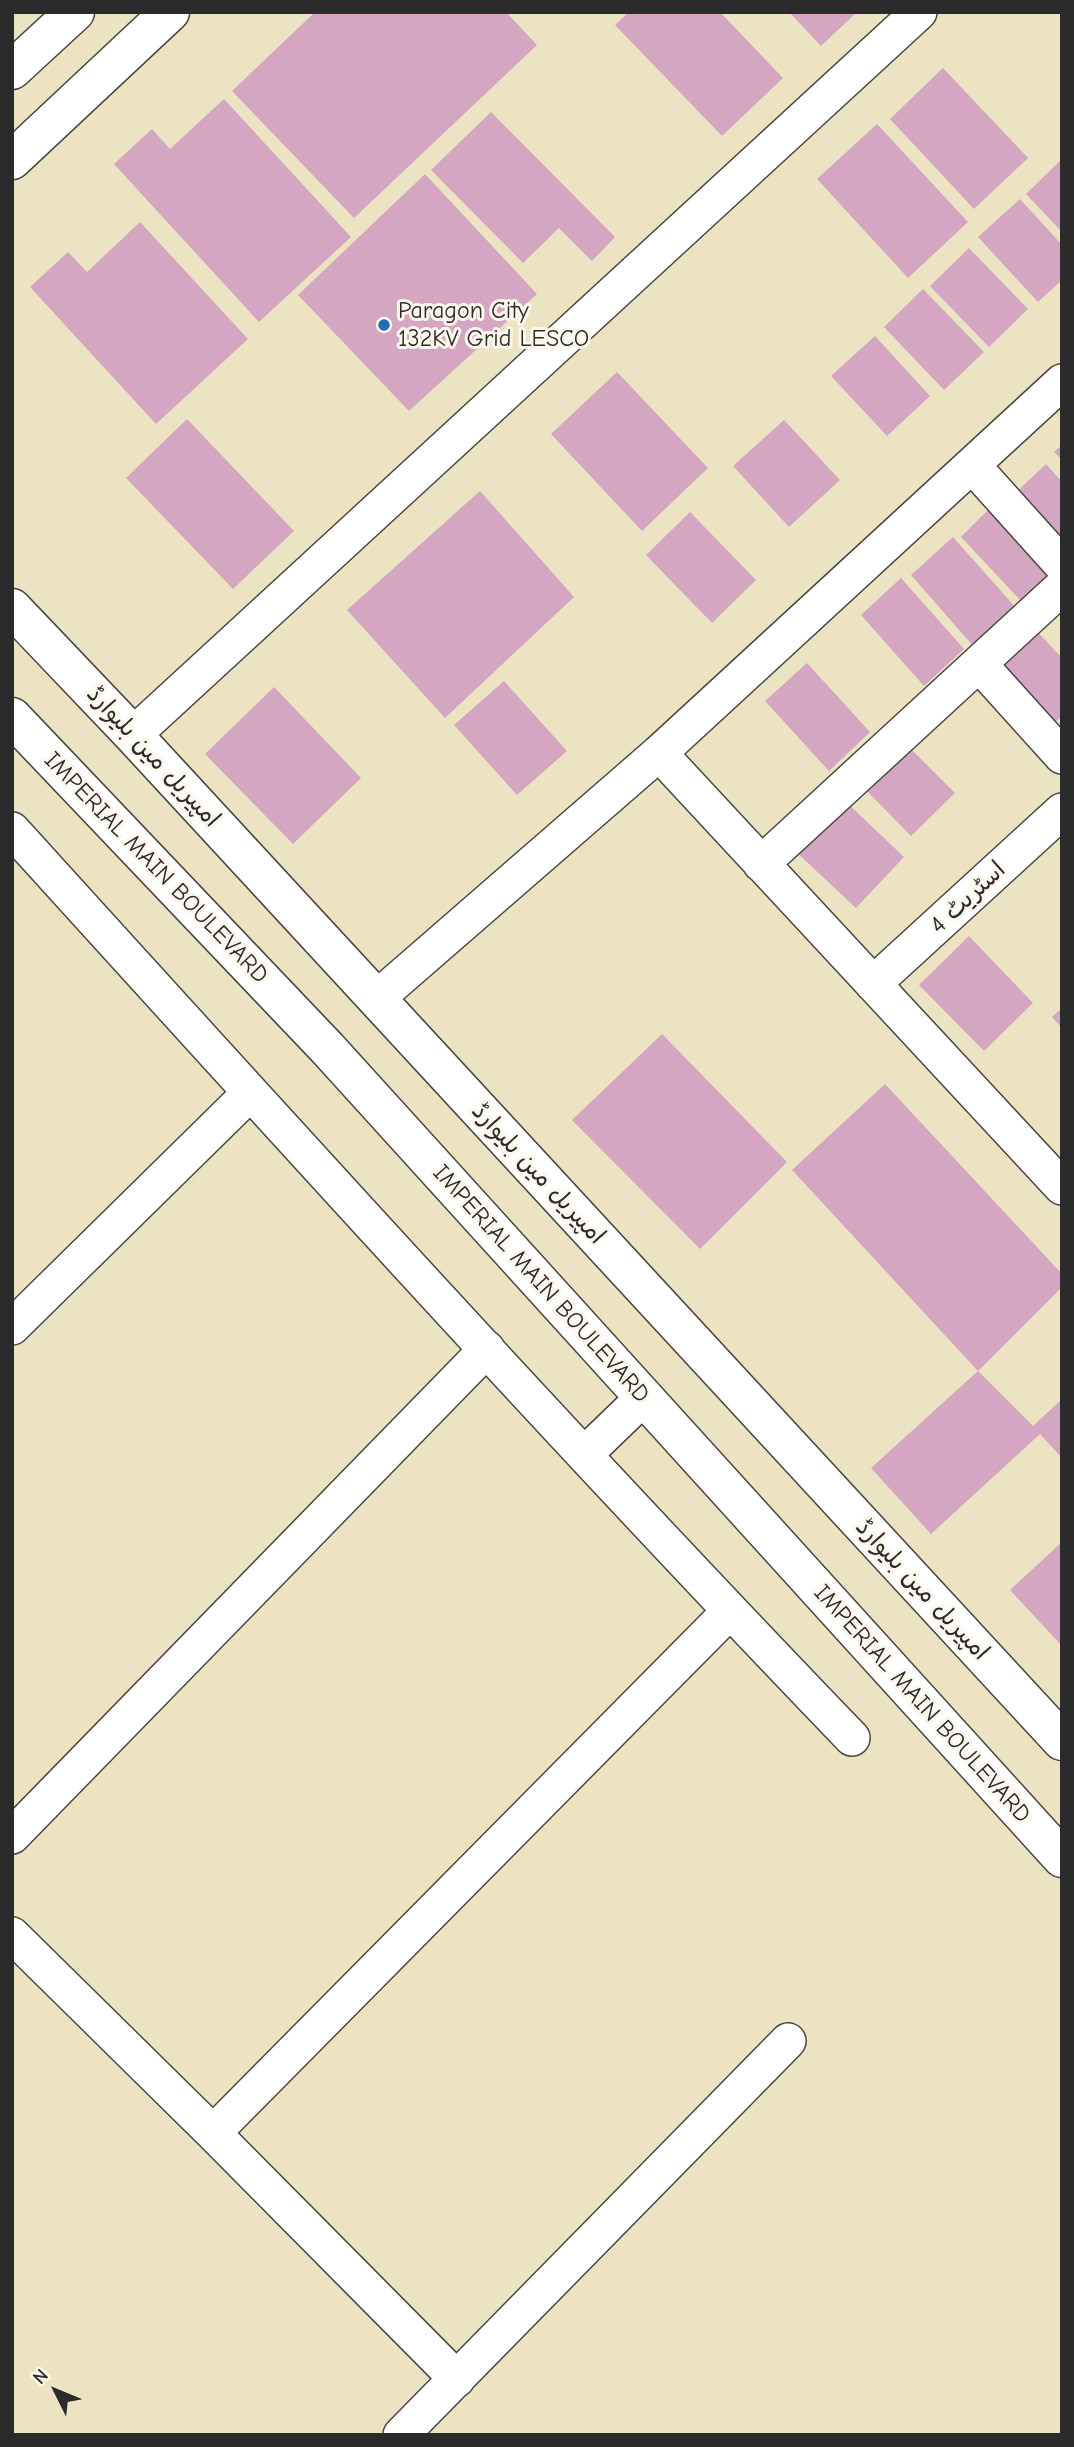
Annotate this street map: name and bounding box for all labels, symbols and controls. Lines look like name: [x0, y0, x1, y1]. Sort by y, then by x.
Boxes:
place label: Paragon City 132KV Grid LESCO: [398, 297, 589, 353]
marker: Paragon City 132KV Grid LESCO: [376, 317, 392, 333]
street label: امپیریل مین بلیوارڈ: [80, 680, 226, 834]
street label: IMPERIAL MAIN BOULEVARD: [38, 746, 274, 990]
street label: اسٹریٹ 4: [924, 856, 1012, 940]
street label: امپیریل مین بلیوارڈ: [465, 1097, 611, 1251]
street label: IMPERIAL MAIN BOULEVARD: [426, 1159, 656, 1409]
street label: امپیریل مین بلیوارڈ: [849, 1513, 995, 1667]
street label: IMPERIAL MAIN BOULEVARD: [807, 1579, 1037, 1829]
north arrow: [21, 2356, 91, 2426]
text: N: [28, 2365, 53, 2389]

